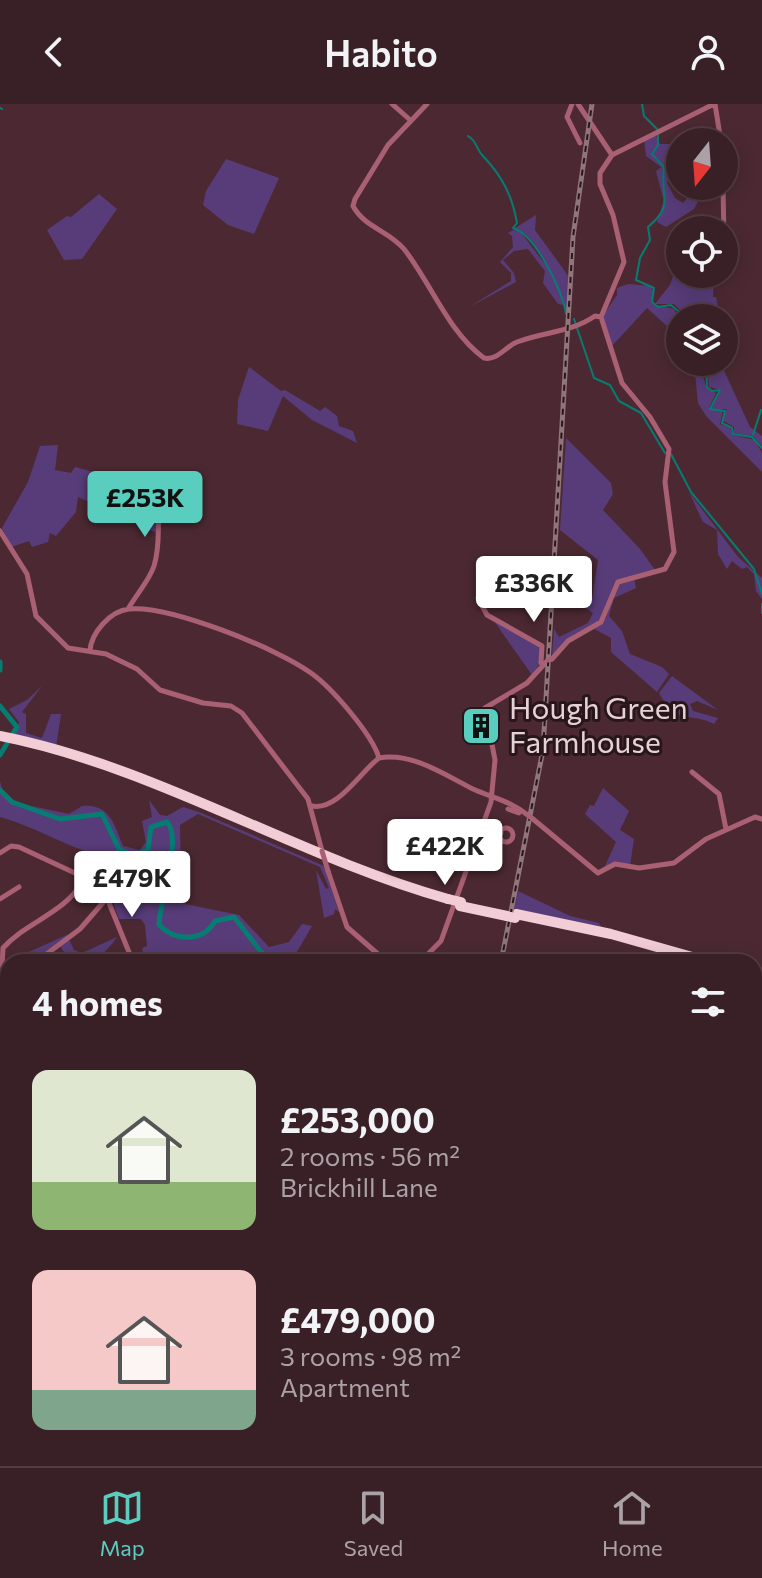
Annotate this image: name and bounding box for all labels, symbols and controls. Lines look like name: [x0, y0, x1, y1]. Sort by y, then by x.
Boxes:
icon: back: [32, 30, 76, 74]
text: Habito: [324, 30, 438, 74]
icon: person: [686, 30, 730, 74]
north arrow: [666, 128, 738, 200]
map controls: [666, 128, 738, 376]
button: locate: [666, 216, 738, 288]
button: layers: [666, 304, 738, 376]
pin: £253K: [89, 471, 201, 539]
text: £253K: [105, 481, 185, 512]
pin: £336K: [478, 556, 590, 624]
text: £336K: [494, 566, 574, 597]
place label: Hough Green Farmhouse: [509, 688, 688, 759]
building icon: Hough Green Farmhouse: [460, 705, 502, 747]
pin: £422K: [389, 819, 501, 887]
text: £422K: [405, 829, 485, 860]
pin: £479K: [76, 851, 188, 919]
text: £479K: [92, 861, 172, 892]
icon: filters: [686, 980, 730, 1024]
text: 4 homes: [32, 981, 163, 1023]
text: £253,000: [280, 1098, 435, 1140]
icon: home: [96, 1102, 192, 1198]
text: 2 rooms · 56 m²: [280, 1140, 460, 1171]
text: Brickhill Lane: [280, 1171, 438, 1202]
text: £479,000: [280, 1298, 436, 1340]
icon: home: [96, 1302, 192, 1398]
text: 3 rooms · 98 m²: [280, 1340, 461, 1371]
text: Apartment: [280, 1371, 410, 1402]
tab: Map: [99, 1486, 145, 1561]
tab: Saved: [344, 1486, 403, 1561]
tab: Home: [602, 1486, 663, 1561]

